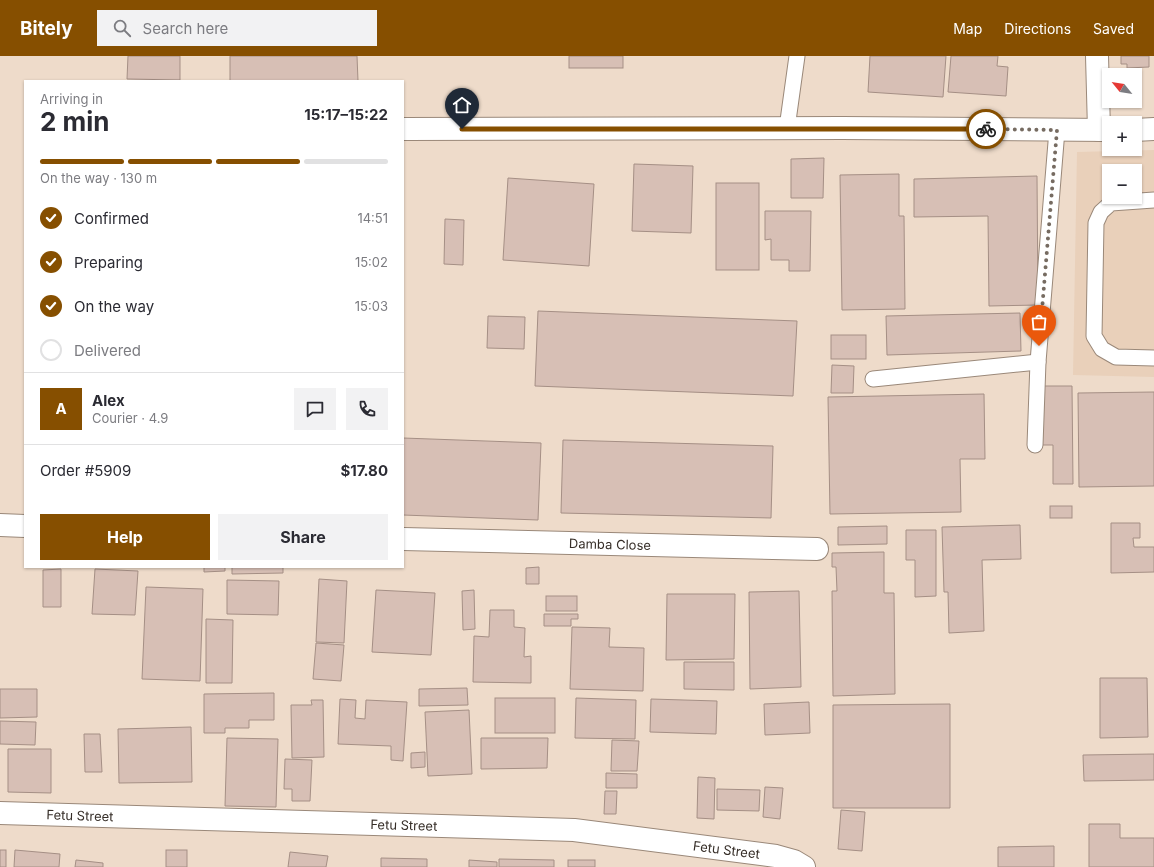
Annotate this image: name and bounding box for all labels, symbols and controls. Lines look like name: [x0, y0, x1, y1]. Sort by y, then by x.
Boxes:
search box: [97, 10, 377, 46]
text: Bitely: [20, 17, 73, 40]
icon: search: [111, 17, 133, 39]
text: Search here: [143, 19, 228, 38]
text: Map: [953, 20, 982, 37]
text: Directions: [1004, 20, 1071, 37]
text: Saved: [1093, 20, 1134, 37]
north arrow: [1102, 68, 1142, 108]
map controls: [1102, 68, 1142, 204]
pin: [445, 88, 479, 129]
text: Arriving in: [40, 91, 103, 107]
icon: home: [451, 94, 473, 116]
text: 15:17–15:22: [304, 105, 388, 124]
text: 2 min: [40, 106, 110, 137]
courier: [966, 109, 1006, 149]
button: +: [1102, 116, 1142, 156]
icon: bike: [975, 118, 997, 140]
button: −: [1102, 164, 1142, 204]
text: On the way · 130 m: [40, 170, 157, 186]
icon: check: [40, 207, 62, 229]
text: Confirmed: [74, 209, 149, 228]
text: 14:51: [357, 210, 388, 226]
icon: check: [40, 251, 62, 273]
text: Preparing: [74, 253, 143, 272]
text: 15:02: [355, 254, 388, 270]
icon: check: [40, 295, 62, 317]
text: On the way: [74, 297, 154, 316]
text: 15:03: [355, 298, 388, 314]
pin: [1022, 305, 1056, 346]
icon: bag: [1028, 311, 1050, 333]
text: Delivered: [74, 341, 141, 360]
button: chat: [294, 388, 336, 430]
button: phone: [346, 388, 388, 430]
text: Alex: [92, 391, 125, 410]
text: A: [55, 399, 67, 418]
text: Courier · 4.9: [92, 410, 168, 426]
text: Order #5909: [40, 461, 131, 480]
text: $17.80: [340, 461, 388, 480]
button: Help: [40, 514, 210, 560]
button: Share: [218, 514, 388, 560]
street label: Damba Close: [569, 535, 651, 553]
street label: Fetu Street: [46, 806, 114, 824]
street label: Fetu Street: [370, 816, 438, 834]
street label: Fetu Street: [692, 837, 761, 862]

